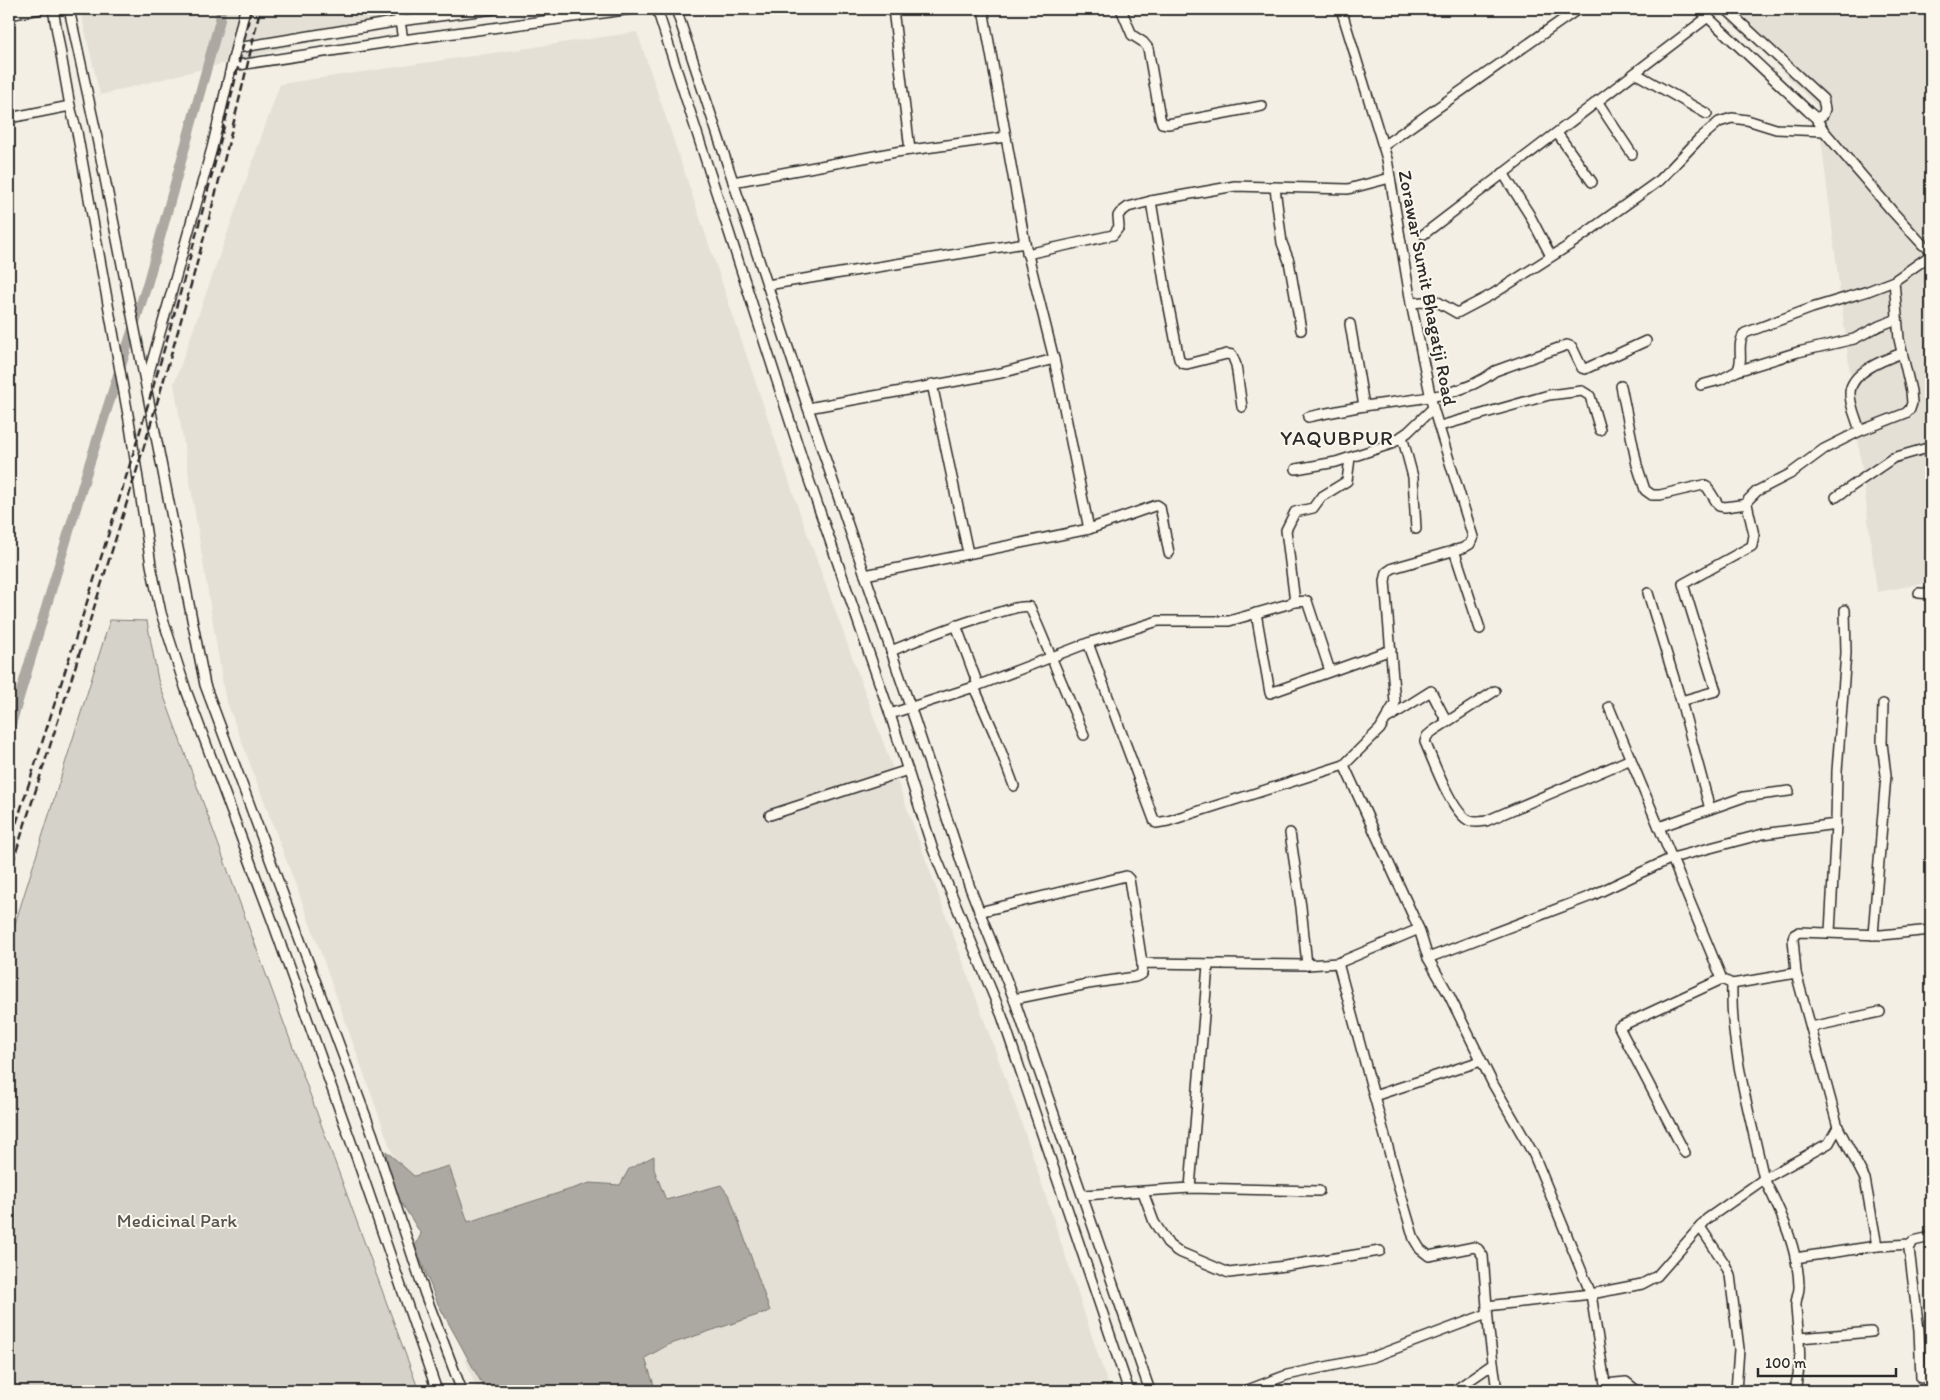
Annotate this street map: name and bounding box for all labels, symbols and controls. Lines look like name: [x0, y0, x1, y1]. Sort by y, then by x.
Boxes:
street label: Zorawar Sumit Bhagatji Road: [1393, 168, 1462, 408]
district label: YAQUBPUR: [1280, 425, 1394, 450]
park label: Medicinal Park: [117, 1209, 237, 1232]
scale bar: [1758, 1345, 1895, 1377]
text: 100 m: [1765, 1354, 1807, 1372]

